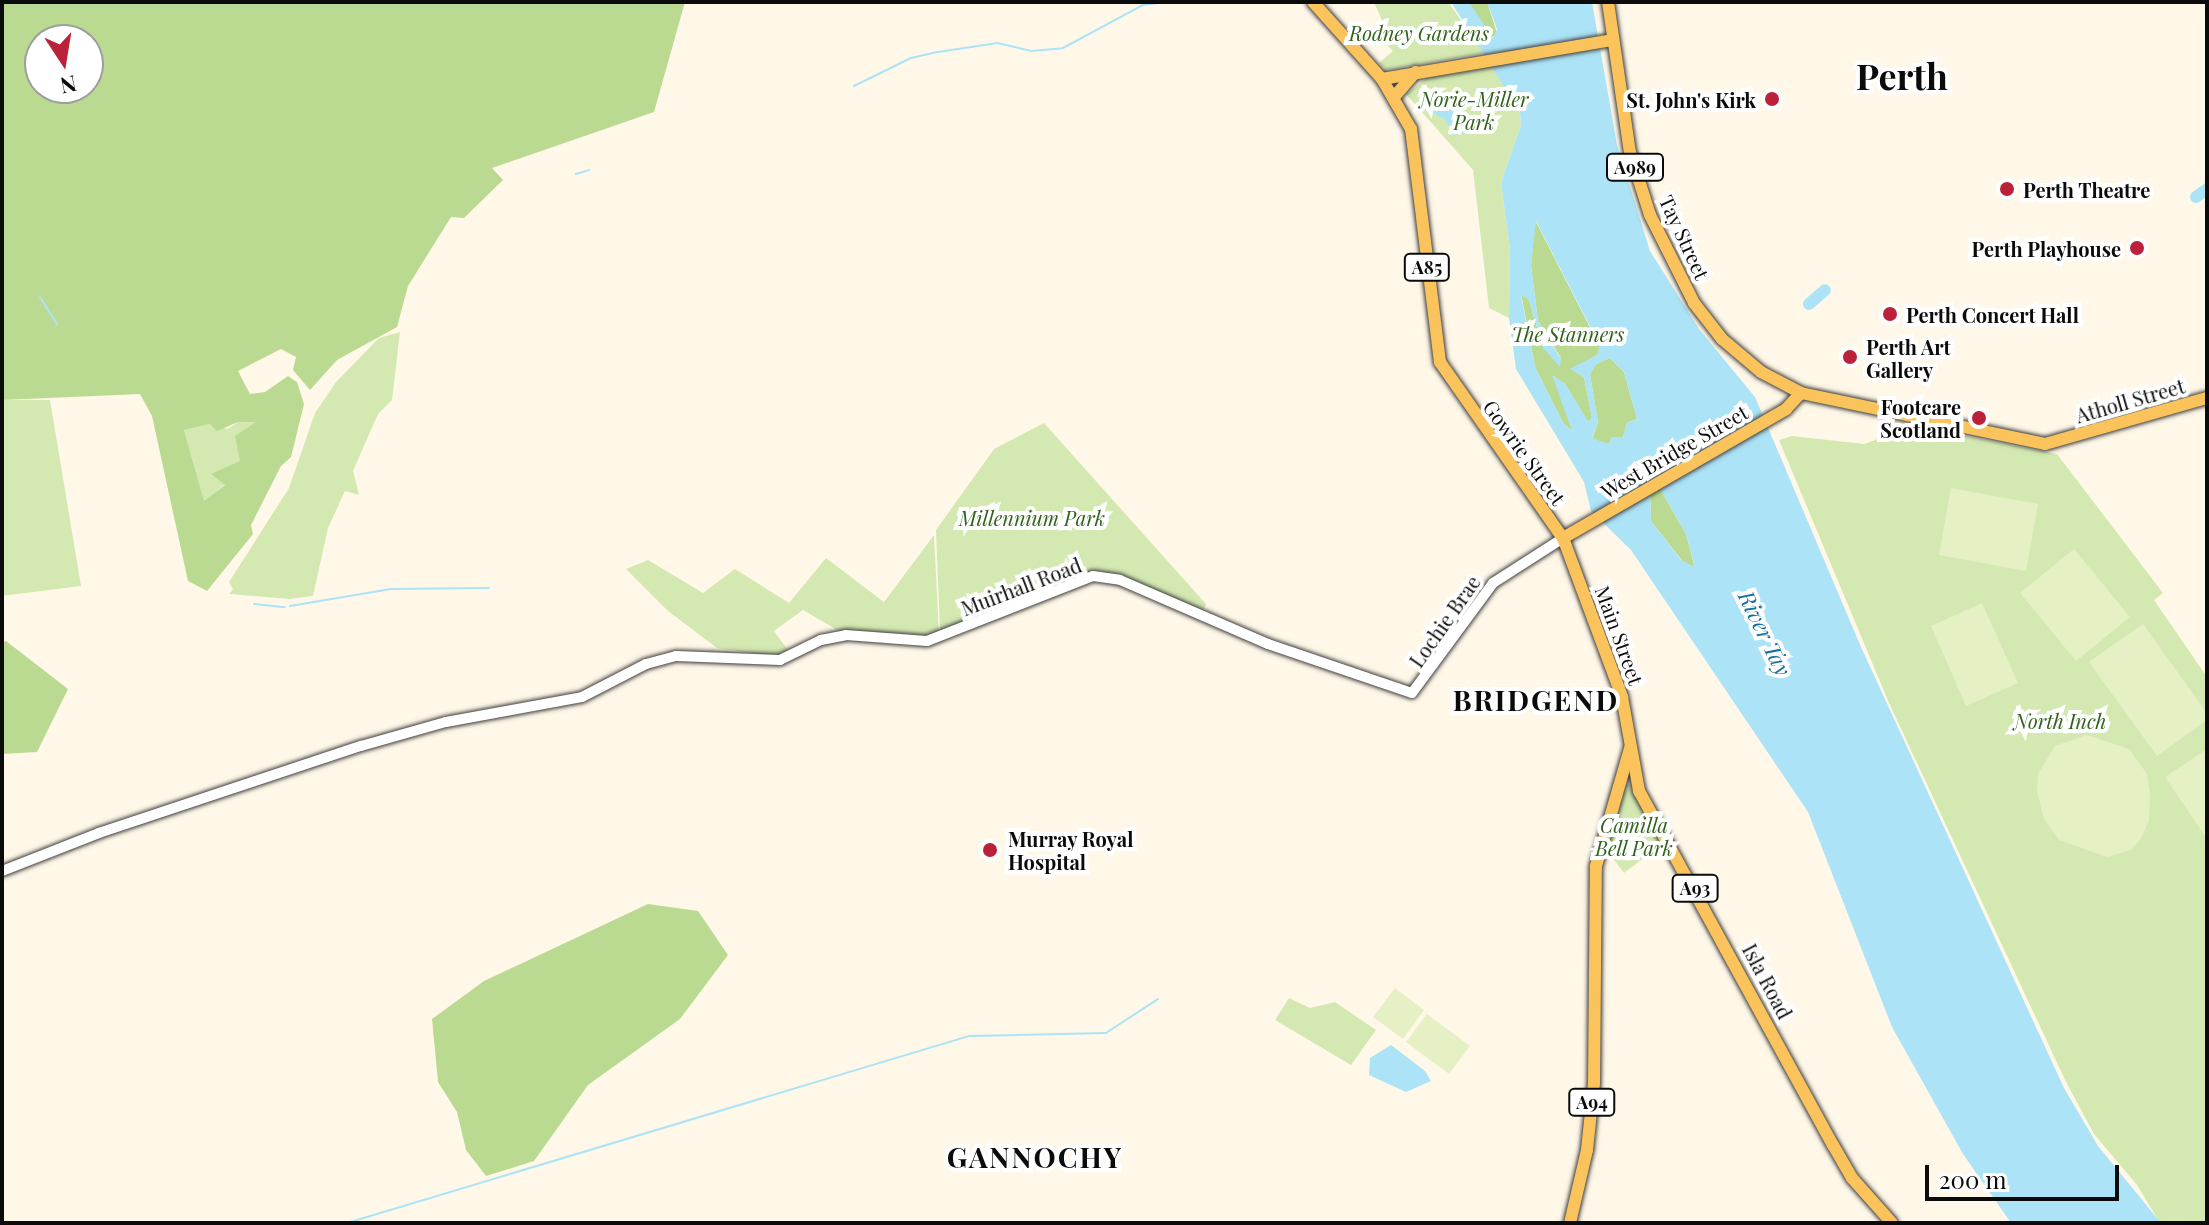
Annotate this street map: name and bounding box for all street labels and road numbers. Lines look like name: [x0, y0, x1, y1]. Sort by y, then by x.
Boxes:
road number: A989: [1605, 153, 1665, 181]
street label: Tay Street: [1655, 191, 1715, 283]
road number: A85: [1403, 253, 1451, 281]
street label: Atholl Street: [2073, 373, 2187, 427]
street label: Gowrie Street: [1479, 395, 1571, 509]
street label: West Bridge Street: [1596, 399, 1752, 503]
street label: Muirhall Road: [958, 552, 1084, 620]
street label: Lochie Brae: [1404, 570, 1484, 672]
street label: Main Street: [1591, 582, 1649, 688]
road number: A93: [1671, 874, 1719, 902]
street label: Isla Road: [1738, 939, 1798, 1023]
road number: A94: [1568, 1088, 1616, 1116]

